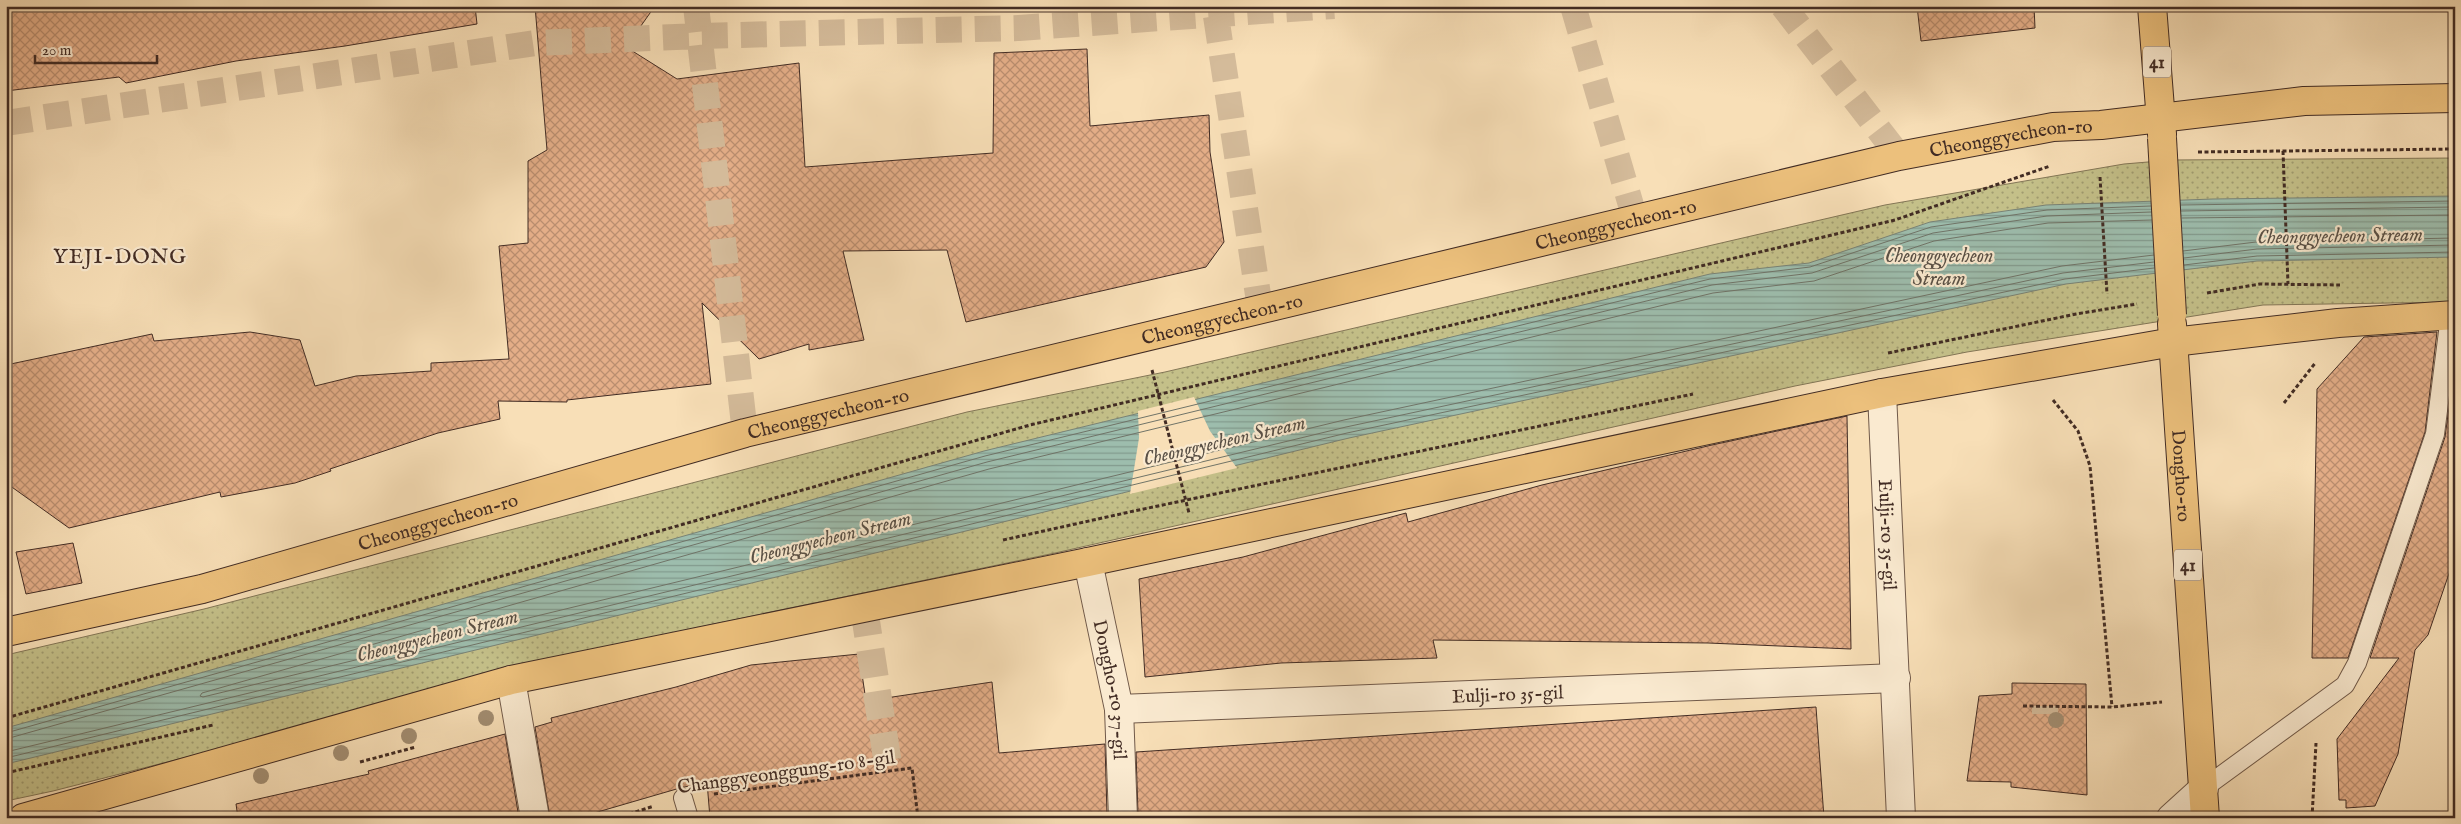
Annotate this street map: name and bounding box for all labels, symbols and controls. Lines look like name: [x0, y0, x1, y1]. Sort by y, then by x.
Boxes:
scale bar: [35, 32, 158, 64]
text: 20 m: [42, 41, 72, 60]
road number: 41: [2143, 46, 2171, 78]
street label: Cheonggyecheon-ro: [1928, 115, 2093, 164]
street label: Cheonggyecheon-ro: [1533, 195, 1699, 257]
water label: Cheonggyecheon Stream: [2257, 223, 2423, 251]
district label: YEJI-DONG: [53, 244, 187, 271]
water label: Cheonggyecheon Stream: [1885, 244, 1993, 292]
street label: Cheonggyecheon-ro: [1139, 290, 1305, 351]
street label: Cheonggyecheon-ro: [745, 384, 912, 446]
water label: Cheonggyecheon Stream: [1141, 411, 1308, 473]
street label: Dongho-ro: [2165, 429, 2195, 523]
street label: Eulji-ro 35-gil: [1872, 479, 1901, 592]
street label: Cheonggyecheon-ro: [356, 489, 521, 558]
water label: Cheonggyecheon Stream: [747, 506, 914, 572]
road number: 41: [2174, 550, 2202, 580]
water label: Cheonggyecheon Stream: [354, 604, 521, 670]
street label: Dongho-ro 37-gil: [1086, 618, 1131, 761]
street label: Eulji-ro 35-gil: [1452, 681, 1565, 710]
street label: Changgyeonggung-ro 8-gil: [676, 746, 897, 800]

